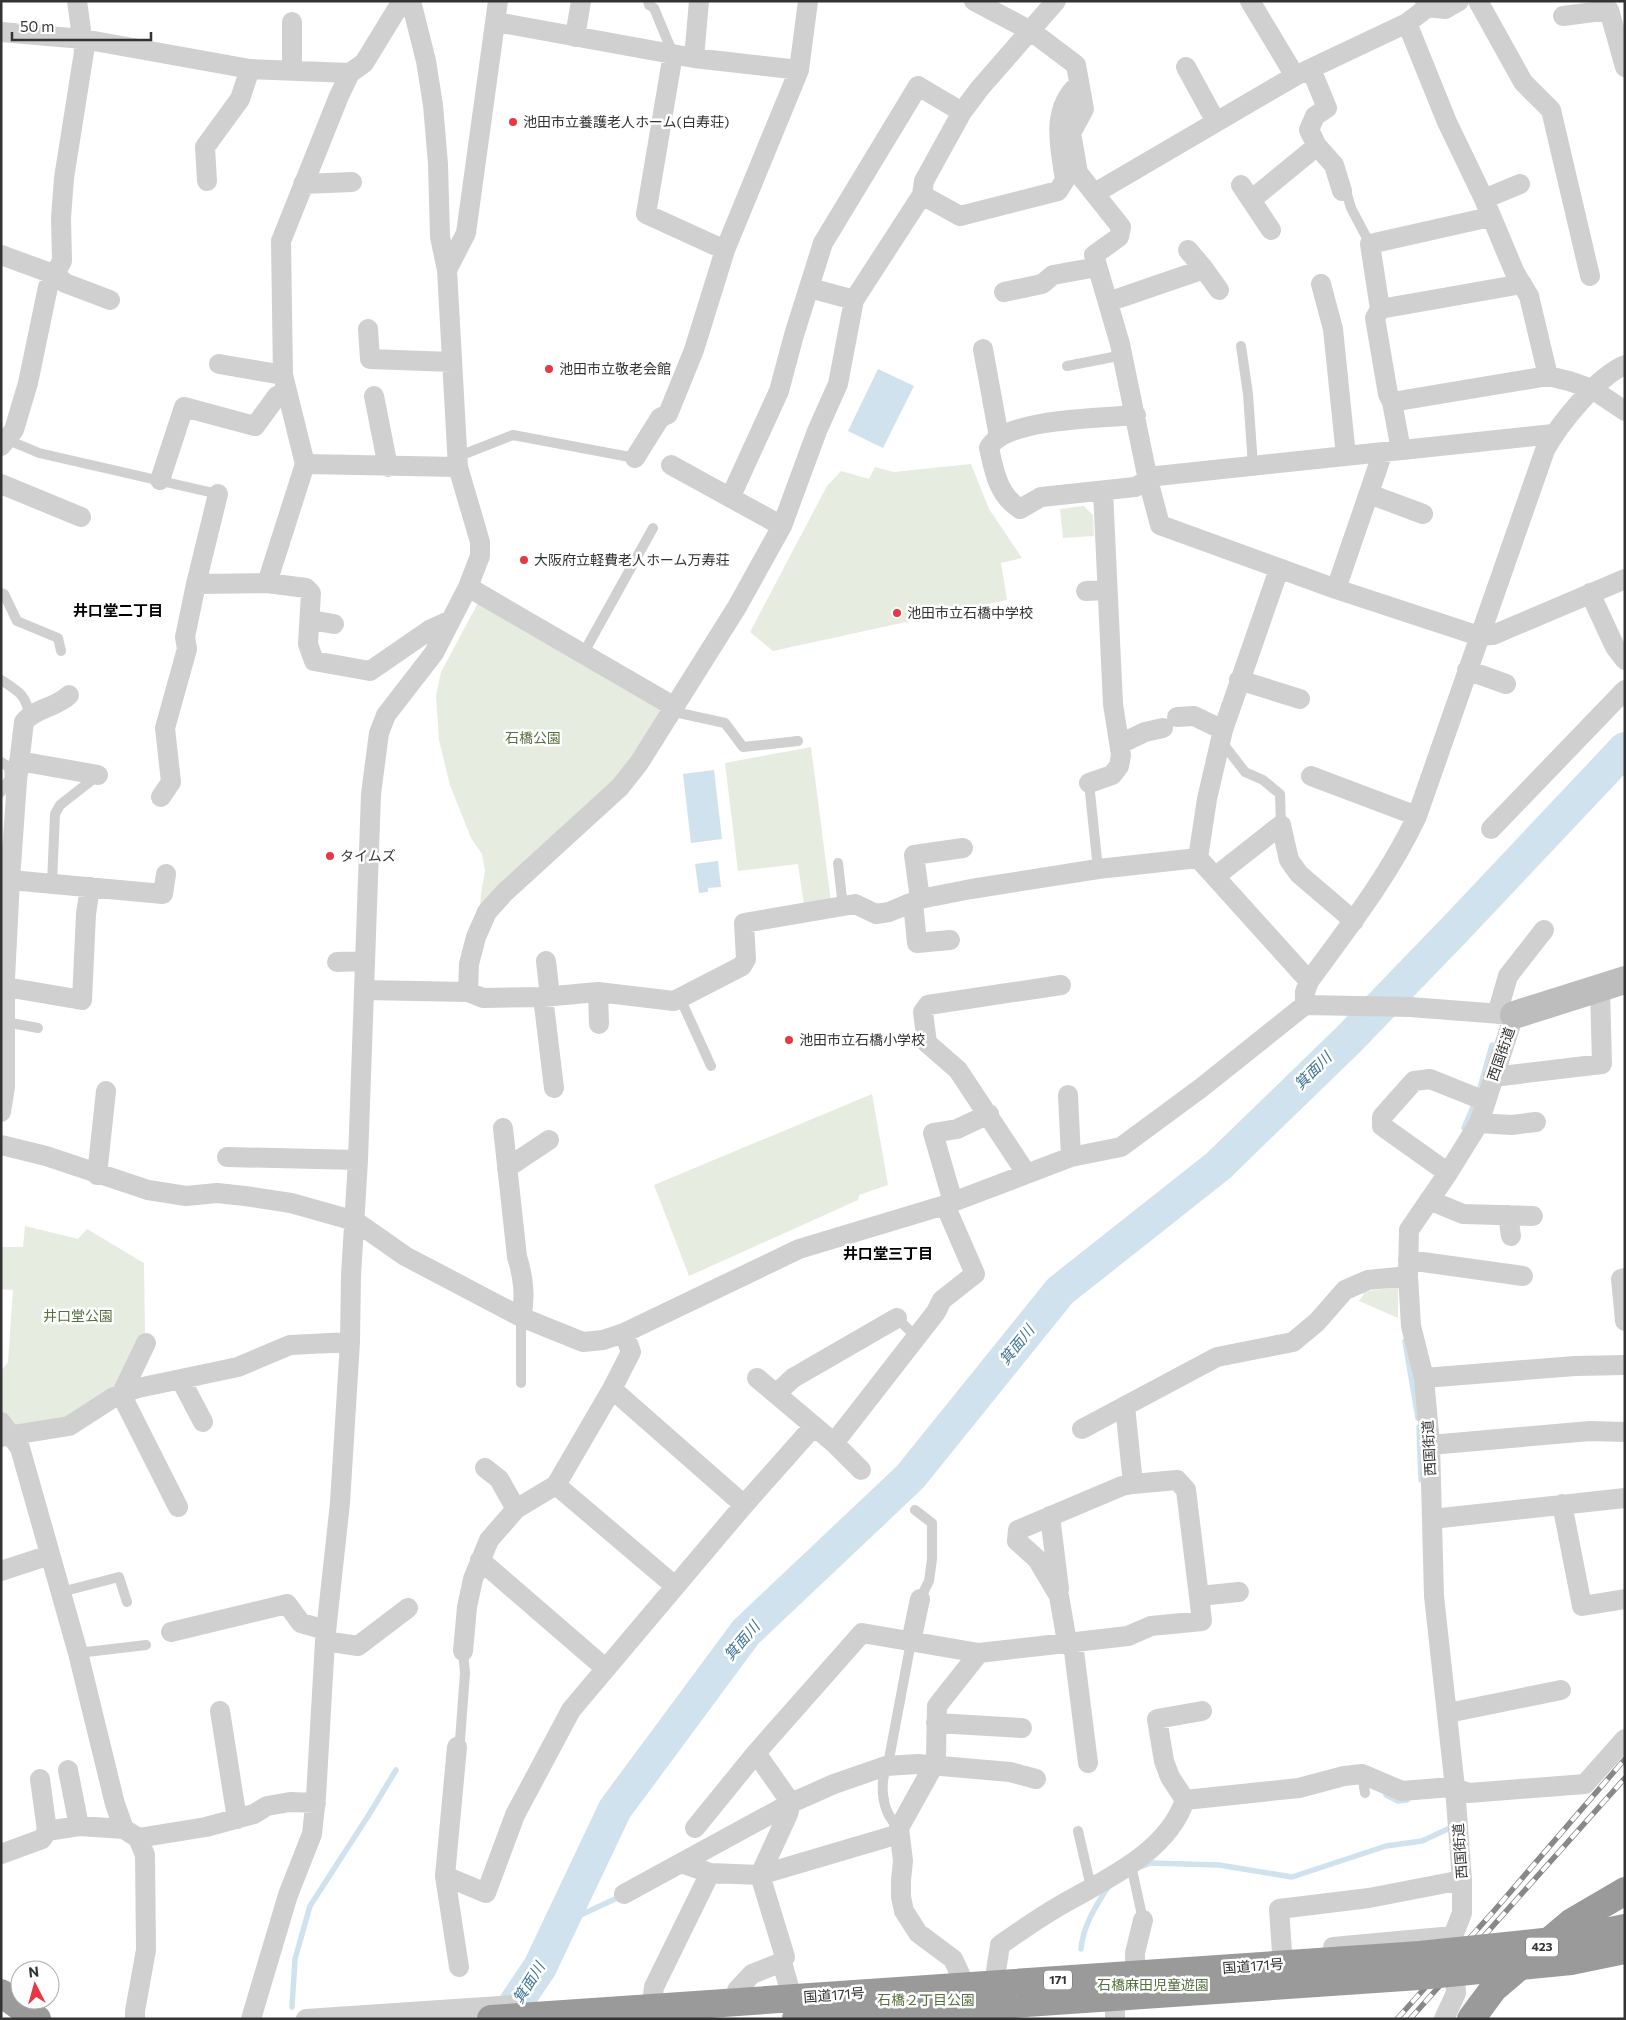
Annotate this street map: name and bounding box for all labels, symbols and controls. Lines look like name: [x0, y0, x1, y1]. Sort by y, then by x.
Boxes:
scale bar: [12, 10, 151, 42]
text: 50 m: [20, 17, 54, 35]
place label: 池田市立養護老人ホーム(白寿荘): [523, 113, 729, 130]
marker: 池田市立養護老人ホーム(白寿荘): [507, 116, 519, 128]
place label: 池田市立敬老会館: [559, 360, 671, 377]
marker: 池田市立敬老会館: [543, 363, 555, 375]
place label: 大阪府立軽費老人ホーム万寿荘: [534, 551, 730, 568]
marker: 大阪府立軽費老人ホーム万寿荘: [518, 554, 530, 566]
district label: 井口堂二丁目: [73, 601, 163, 619]
place label: 池田市立石橋中学校: [907, 604, 1033, 621]
marker: 池田市立石橋中学校: [891, 607, 903, 619]
park label: 石橋公園: [505, 729, 561, 746]
place label: タイムズ: [340, 847, 396, 864]
marker: タイムズ: [324, 850, 336, 862]
street label: 西国街道: [1483, 1025, 1518, 1083]
place label: 池田市立石橋小学校: [799, 1031, 925, 1048]
marker: 池田市立石橋小学校: [783, 1034, 795, 1046]
water label: 箕面川: [1290, 1047, 1336, 1093]
district label: 井口堂三丁目: [843, 1244, 933, 1262]
park label: 井口堂公園: [43, 1307, 113, 1324]
water label: 箕面川: [995, 1320, 1039, 1368]
street label: 西国街道: [1419, 1420, 1438, 1476]
water label: 箕面川: [720, 1616, 764, 1663]
street label: 西国街道: [1449, 1823, 1470, 1880]
road number: 423: [1526, 1938, 1558, 1956]
street label: 国道171号: [1222, 1955, 1284, 1976]
water label: 箕面川: [509, 1957, 549, 2006]
north arrow: [10, 1960, 60, 2010]
text: N: [27, 1963, 40, 1981]
road number: 171: [1044, 1970, 1072, 1990]
park label: 石橋麻田児童遊園: [1097, 1976, 1209, 1993]
street label: 国道171号: [803, 1984, 865, 2005]
park label: 石橋２丁目公園: [877, 1991, 975, 2008]

